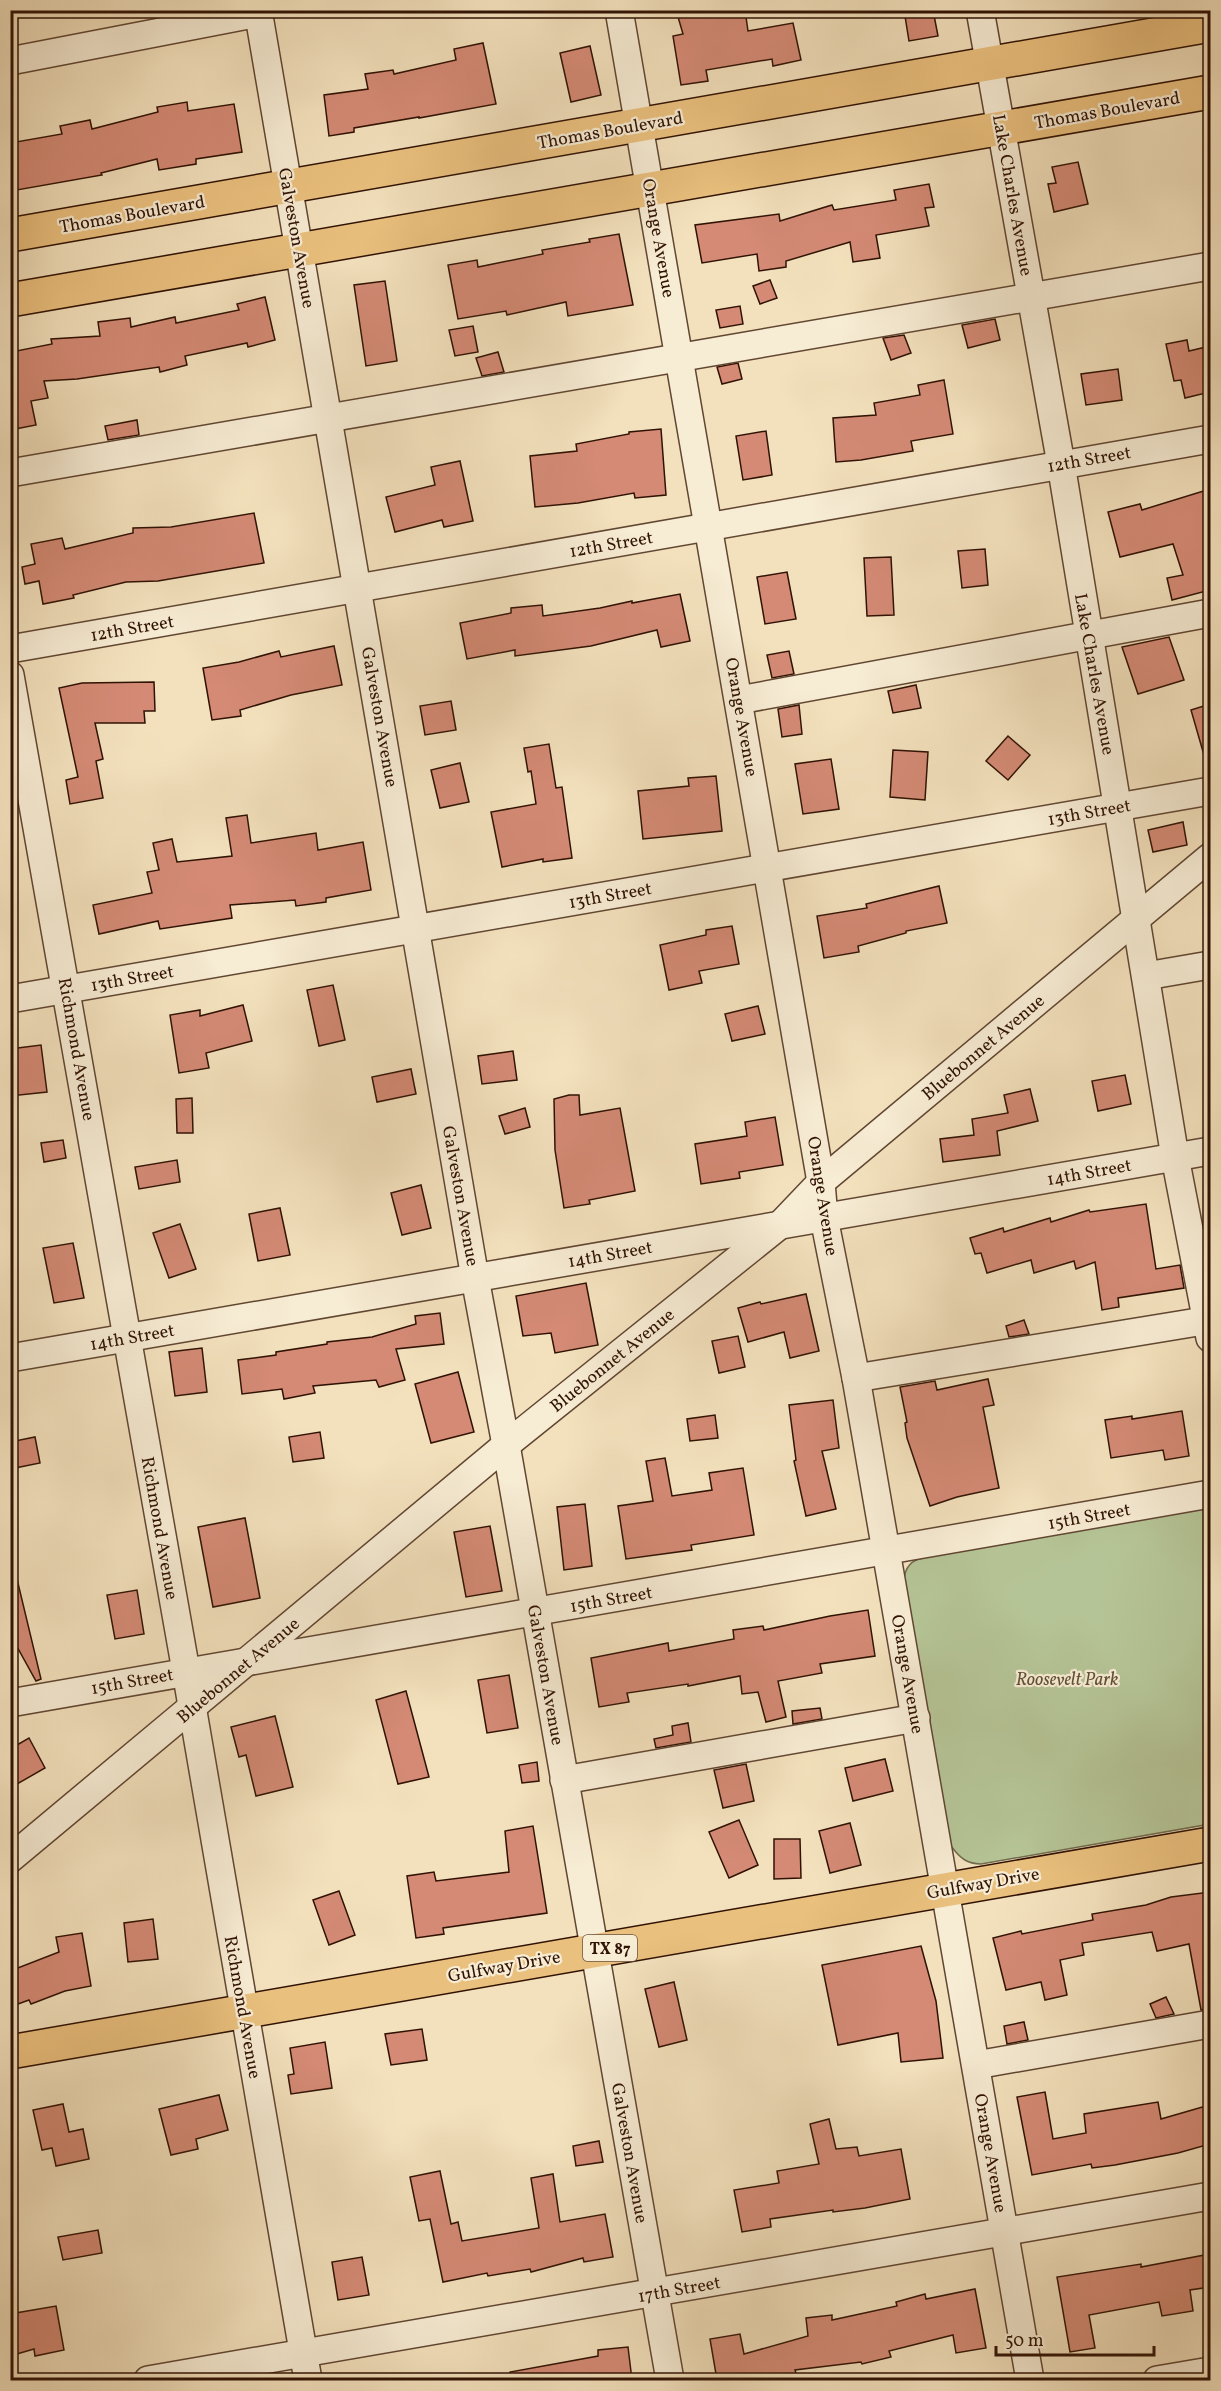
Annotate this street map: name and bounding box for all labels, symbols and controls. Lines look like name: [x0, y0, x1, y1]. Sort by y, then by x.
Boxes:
street label: Thomas Boulevard: [1032, 86, 1182, 137]
street label: Thomas Boulevard: [535, 106, 685, 157]
street label: Lake Charles Avenue: [985, 112, 1038, 278]
street label: Galveston Avenue: [271, 166, 320, 310]
street label: Orange Avenue: [635, 177, 680, 300]
street label: Thomas Boulevard: [57, 190, 207, 241]
street label: 12th Street: [1045, 441, 1133, 480]
street label: 12th Street: [567, 526, 655, 565]
street label: Lake Charles Avenue: [1067, 591, 1120, 757]
street label: 12th Street: [88, 610, 176, 649]
street label: Galveston Avenue: [354, 645, 403, 789]
street label: Orange Avenue: [718, 656, 763, 779]
street label: 13th Street: [1046, 794, 1133, 833]
street label: 13th Street: [567, 877, 654, 916]
street label: 13th Street: [89, 960, 176, 999]
street label: Richmond Avenue: [51, 976, 100, 1123]
street label: Bluebonnet Avenue: [917, 989, 1051, 1107]
street label: Galveston Avenue: [435, 1124, 484, 1268]
street label: Orange Avenue: [800, 1135, 843, 1258]
street label: 14th Street: [1045, 1154, 1134, 1193]
street label: 14th Street: [566, 1236, 655, 1275]
street label: Bluebonnet Avenue: [545, 1303, 680, 1419]
street label: 14th Street: [88, 1319, 177, 1358]
street label: Richmond Avenue: [134, 1455, 183, 1602]
street label: 15th Street: [1046, 1498, 1133, 1537]
street label: 15th Street: [568, 1581, 655, 1620]
street label: Galveston Avenue: [520, 1603, 569, 1747]
street label: Bluebonnet Avenue: [172, 1612, 306, 1730]
street label: Orange Avenue: [884, 1613, 929, 1736]
street label: 15th Street: [89, 1663, 176, 1702]
park label: Roosevelt Park: [1016, 1668, 1118, 1693]
street label: Gulfway Drive: [925, 1862, 1042, 1907]
street label: Richmond Avenue: [217, 1934, 266, 2081]
road number: TX 87: [583, 1935, 637, 1961]
street label: Gulfway Drive: [446, 1945, 563, 1990]
street label: Galveston Avenue: [604, 2081, 653, 2225]
street label: Orange Avenue: [967, 2092, 1012, 2215]
street label: 17th Street: [636, 2271, 723, 2310]
scale bar: [996, 2319, 1154, 2357]
text: 50 m: [1005, 2329, 1044, 2354]

